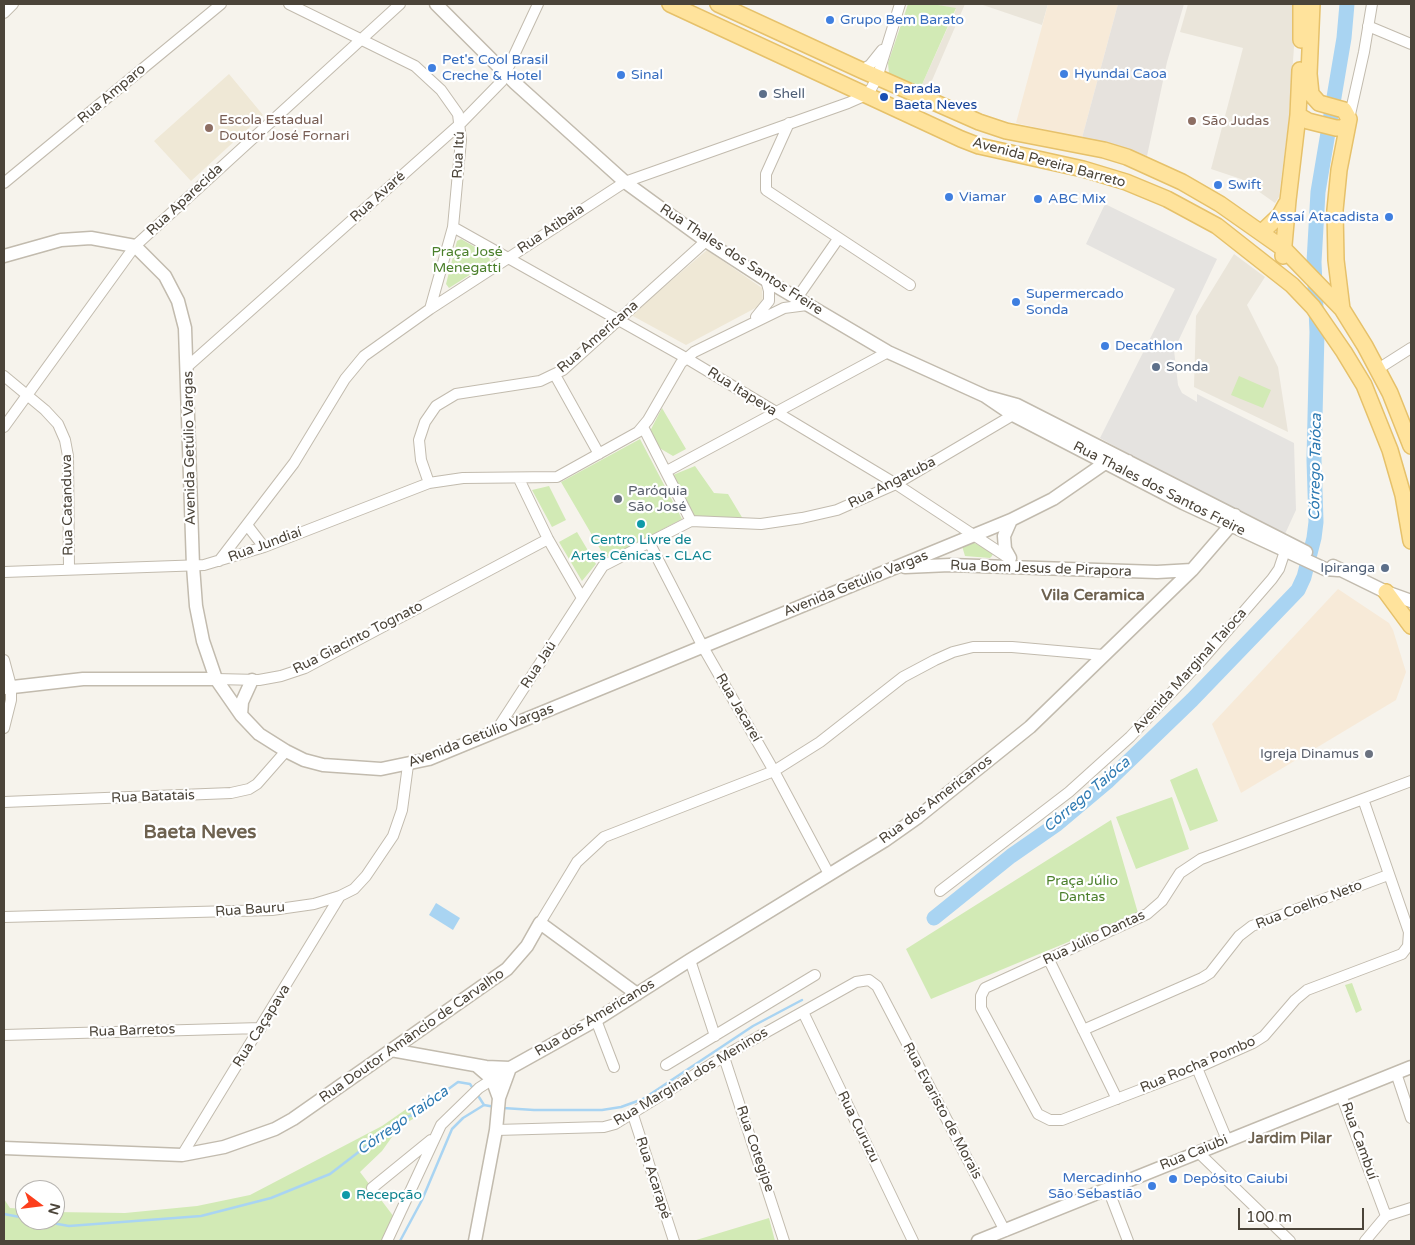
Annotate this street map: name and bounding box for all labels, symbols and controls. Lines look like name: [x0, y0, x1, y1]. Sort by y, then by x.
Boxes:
place label: Grupo Bem Barato: [840, 12, 964, 28]
marker: Grupo Bem Barato: [824, 14, 836, 26]
place label: Pet's Cool Brasil Creche & Hotel: [442, 52, 548, 84]
street label: Rua Amparo: [75, 61, 149, 127]
marker: Pet's Cool Brasil Creche & Hotel: [426, 62, 438, 74]
place label: Hyundai Caoa: [1074, 66, 1167, 82]
place label: Sinal: [631, 67, 663, 83]
marker: Hyundai Caoa: [1058, 68, 1070, 80]
marker: Sinal: [615, 69, 627, 81]
place label: Parada Baeta Neves: [894, 81, 977, 114]
place label: Shell: [773, 86, 805, 102]
marker: Shell: [757, 88, 769, 100]
marker: Parada Baeta Neves: [878, 91, 890, 103]
place label: Escola Estadual Doutor José Fornari: [219, 112, 349, 144]
place label: São Judas: [1202, 113, 1269, 129]
marker: São Judas: [1186, 115, 1198, 127]
marker: Escola Estadual Doutor José Fornari: [203, 122, 215, 134]
street label: Rua Itú: [449, 131, 469, 179]
street label: Avenida Pereira Barreto: [971, 134, 1127, 192]
street label: Rua Aparecida: [144, 161, 226, 239]
street label: Rua Avaré: [347, 168, 409, 226]
place label: Swift: [1228, 177, 1261, 193]
marker: Swift: [1212, 179, 1224, 191]
place label: Viamar: [959, 189, 1006, 205]
marker: Viamar: [943, 191, 955, 203]
place label: ABC Mix: [1048, 191, 1106, 207]
marker: ABC Mix: [1032, 193, 1044, 205]
street label: Rua Atibaia: [514, 201, 588, 257]
street label: Rua Thales dos Santos Freire: [656, 201, 826, 319]
place label: Assaí Atacadista: [1269, 209, 1379, 225]
marker: Assaí Atacadista: [1383, 211, 1395, 223]
park label: Praça José Menegatti: [431, 244, 503, 276]
place label: Supermercado Sonda: [1026, 286, 1124, 318]
marker: Supermercado Sonda: [1010, 296, 1022, 308]
street label: Rua Americana: [554, 297, 642, 377]
place label: Decathlon: [1115, 338, 1183, 354]
marker: Decathlon: [1099, 340, 1111, 352]
place label: Sonda: [1166, 359, 1208, 375]
marker: Sonda: [1150, 361, 1162, 373]
street label: Rua Itapeva: [704, 364, 780, 420]
street label: Avenida Getúlio Vargas: [180, 371, 200, 525]
water label: Córrego Taióca: [1306, 413, 1326, 521]
street label: Rua Thales dos Santos Freire: [1070, 438, 1248, 540]
street label: Rua Catanduva: [59, 454, 77, 556]
street label: Rua Angatuba: [845, 454, 939, 512]
place label: Paróquia São José: [628, 483, 687, 516]
marker: Paróquia São José: [612, 493, 624, 505]
marker: Centro Livre de Artes Cênicas - CLAC: [635, 518, 647, 530]
street label: Rua Jundiaí: [226, 524, 304, 566]
place label: Centro Livre de Artes Cênicas - CLAC: [570, 532, 712, 564]
street label: Avenida Getúlio Vargas: [781, 547, 931, 621]
street label: Rua Bom Jesus de Pirapora: [950, 557, 1132, 581]
place label: Ipiranga: [1320, 560, 1375, 576]
marker: Ipiranga: [1379, 562, 1391, 574]
district label: Vila Ceramica: [1041, 586, 1145, 606]
street label: Rua Giacinto Tognato: [290, 598, 426, 678]
street label: Avenida Marginal Taioca: [1129, 605, 1251, 737]
street label: Rua Jaú: [518, 638, 560, 692]
street label: Rua Jacareí: [712, 671, 764, 745]
street label: Avenida Getúlio Vargas: [406, 700, 556, 772]
place label: Igreja Dinamus: [1260, 746, 1359, 762]
marker: Igreja Dinamus: [1363, 748, 1375, 760]
street label: Rua dos Americanos: [876, 752, 996, 848]
water label: Córrego Taióca: [1040, 754, 1134, 836]
street label: Rua Batatais: [111, 787, 195, 807]
district label: Baeta Neves: [144, 822, 256, 844]
park label: Praça Júlio Dantas: [1046, 873, 1118, 906]
street label: Rua Coelho Neto: [1253, 877, 1365, 933]
street label: Rua Bauru: [215, 899, 285, 921]
street label: Rua Júlio Dantas: [1040, 907, 1148, 969]
street label: Rua Doutor Amâncio de Carvalho: [316, 965, 508, 1107]
street label: Rua dos Americanos: [532, 976, 658, 1060]
street label: Rua Caçapava: [230, 981, 294, 1071]
street label: Rua Barretos: [88, 1021, 176, 1041]
street label: Rua Marginal dos Meninos: [611, 1024, 771, 1130]
street label: Rua Rocha Pombo: [1138, 1033, 1258, 1097]
street label: Rua Evaristo de Morais: [899, 1040, 985, 1182]
water label: Córrego Taióca: [354, 1083, 452, 1159]
street label: Rua Curuzu: [833, 1088, 883, 1166]
street label: Rua Cambuí: [1337, 1100, 1381, 1182]
street label: Rua Cotegipe: [732, 1104, 778, 1194]
district label: Jardim Pilar: [1248, 1130, 1332, 1148]
street label: Rua Caiubi: [1158, 1132, 1230, 1174]
street label: Rua Acarapé: [632, 1135, 674, 1221]
place label: Mercadinho São Sebastião: [1048, 1170, 1142, 1202]
place label: Depósito Caiubi: [1183, 1171, 1288, 1187]
marker: Depósito Caiubi: [1167, 1173, 1179, 1185]
north arrow: [15, 1180, 65, 1230]
marker: Mercadinho São Sebastião: [1146, 1180, 1158, 1192]
place label: Recepção: [356, 1187, 422, 1203]
marker: Recepção: [340, 1189, 352, 1201]
scale bar: [1240, 1198, 1366, 1230]
text: N: [44, 1201, 64, 1216]
text: 100 m: [1246, 1208, 1292, 1226]

